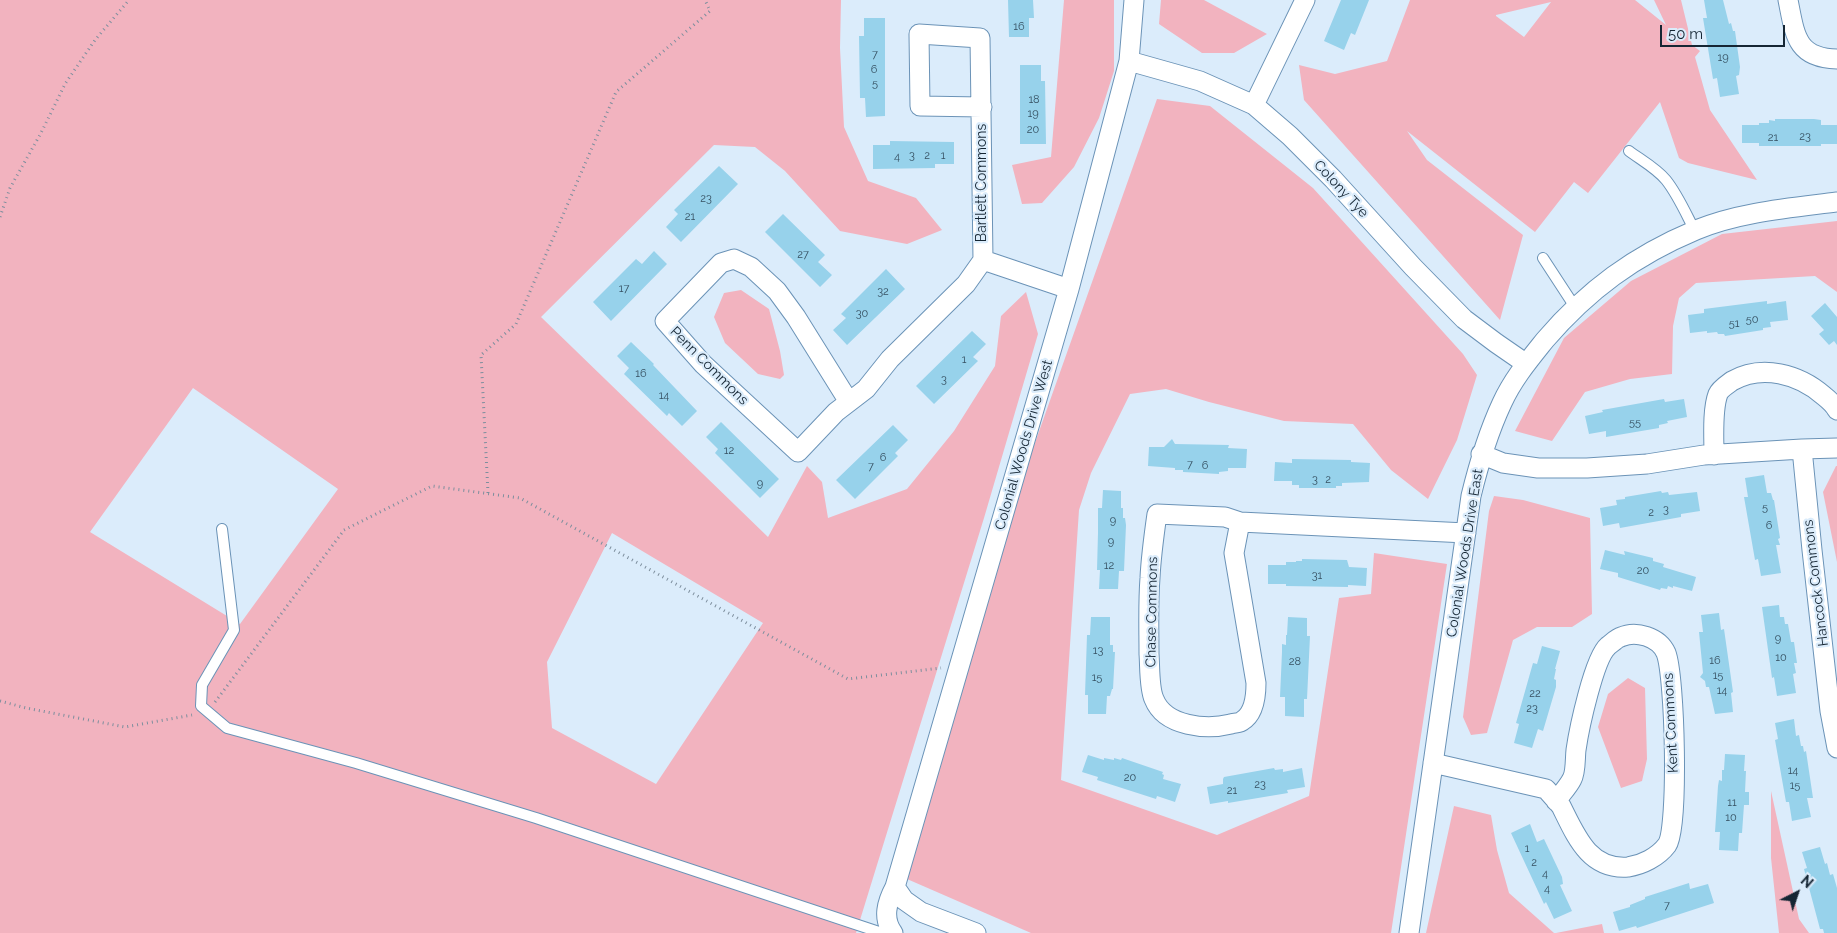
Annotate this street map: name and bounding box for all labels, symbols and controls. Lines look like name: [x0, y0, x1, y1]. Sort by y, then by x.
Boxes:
scale bar: [1662, 15, 1787, 47]
house number: 16: [1013, 20, 1025, 34]
text: 50 m: [1668, 25, 1703, 43]
house number: 7: [872, 48, 878, 62]
house number: 19: [1717, 51, 1729, 65]
house number: 6: [871, 63, 877, 77]
house number: 5: [872, 77, 878, 91]
house number: 18: [1028, 93, 1040, 107]
house number: 19: [1027, 107, 1039, 121]
house number: 20: [1027, 123, 1039, 137]
street label: Bartlett Commons: [974, 124, 990, 242]
house number: 23: [1799, 130, 1811, 144]
house number: 21: [1768, 131, 1778, 145]
house number: 3: [909, 149, 915, 163]
house number: 2: [924, 149, 930, 163]
house number: 1: [941, 149, 945, 163]
house number: 4: [894, 150, 900, 164]
street label: Colony Tye: [1310, 157, 1372, 221]
house number: 23: [700, 192, 712, 206]
house number: 21: [685, 210, 695, 224]
house number: 27: [797, 248, 809, 262]
house number: 17: [619, 282, 629, 296]
house number: 32: [877, 285, 889, 299]
house number: 30: [856, 307, 868, 321]
house number: 50: [1746, 313, 1758, 327]
house number: 51: [1729, 317, 1739, 331]
street label: Penn Commons: [666, 323, 752, 409]
house number: 1: [962, 353, 966, 367]
street label: Colonial Woods Drive West: [992, 358, 1056, 532]
house number: 16: [635, 367, 647, 381]
house number: 3: [941, 373, 947, 387]
house number: 14: [659, 389, 669, 403]
house number: 55: [1629, 416, 1641, 430]
house number: 12: [724, 444, 734, 458]
house number: 6: [880, 451, 886, 465]
house number: 7: [1187, 458, 1193, 472]
house number: 6: [1202, 459, 1208, 473]
house number: 7: [868, 460, 874, 474]
street label: Colonial Woods Drive East: [1443, 468, 1487, 638]
house number: 3: [1312, 473, 1318, 487]
house number: 2: [1325, 473, 1331, 487]
house number: 9: [757, 477, 763, 491]
house number: 5: [1762, 501, 1768, 515]
house number: 3: [1663, 503, 1669, 517]
house number: 2: [1648, 506, 1654, 520]
house number: 9: [1110, 514, 1116, 528]
house number: 6: [1766, 519, 1772, 533]
street label: Hancock Commons: [1800, 519, 1832, 647]
house number: 9: [1108, 535, 1114, 549]
street label: Chase Commons: [1143, 556, 1161, 668]
house number: 12: [1104, 559, 1114, 573]
house number: 20: [1637, 564, 1649, 578]
house number: 31: [1312, 569, 1322, 583]
house number: 9: [1775, 632, 1781, 646]
house number: 13: [1093, 644, 1103, 658]
house number: 10: [1775, 651, 1787, 665]
house number: 16: [1709, 654, 1721, 668]
house number: 28: [1289, 655, 1301, 669]
house number: 15: [1713, 669, 1723, 683]
house number: 15: [1092, 671, 1102, 685]
street label: Kent Commons: [1660, 673, 1682, 773]
house number: 14: [1717, 684, 1727, 698]
house number: 22: [1529, 687, 1541, 701]
house number: 23: [1526, 702, 1538, 716]
house number: 14: [1788, 764, 1798, 778]
house number: 20: [1124, 771, 1136, 785]
house number: 23: [1254, 778, 1266, 792]
house number: 15: [1790, 779, 1800, 793]
house number: 21: [1227, 784, 1237, 798]
house number: 11: [1727, 796, 1737, 810]
house number: 10: [1725, 811, 1737, 825]
house number: 1: [1525, 842, 1529, 856]
house number: 2: [1531, 856, 1537, 870]
house number: 4: [1542, 867, 1548, 881]
north arrow: [1772, 868, 1822, 918]
text: N: [1798, 872, 1816, 891]
house number: 4: [1544, 882, 1550, 896]
house number: 7: [1664, 899, 1670, 913]

